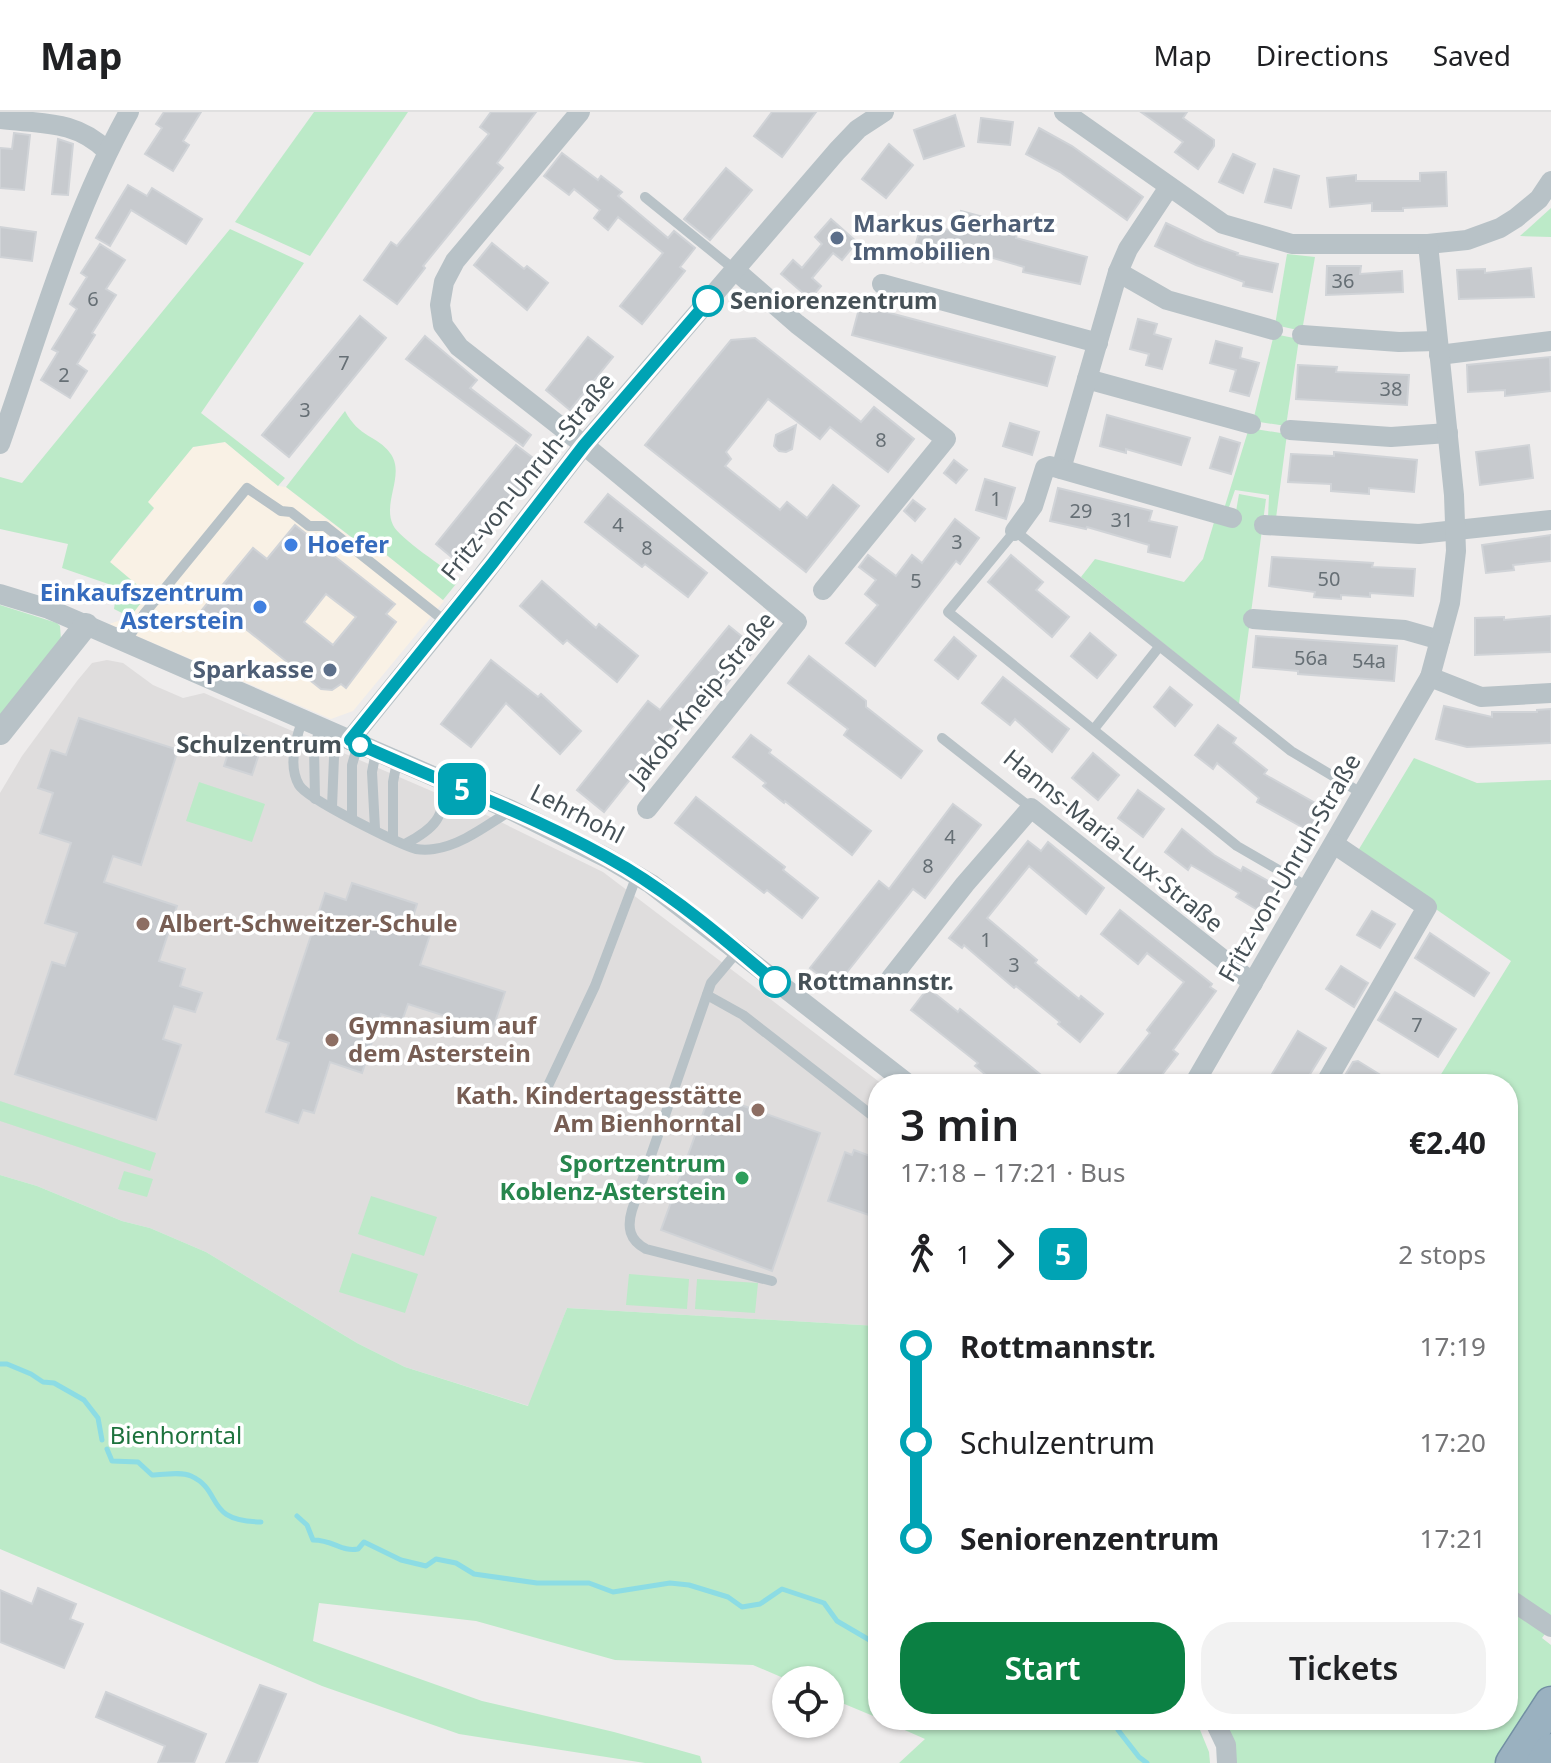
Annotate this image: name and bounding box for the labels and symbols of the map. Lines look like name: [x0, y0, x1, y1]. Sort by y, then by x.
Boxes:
place label: Markus Gerhartz Immobilien: [853, 206, 1055, 267]
marker: Markus Gerhartz Immobilien: [828, 229, 846, 247]
house number: 36: [1332, 267, 1354, 294]
place label: Seniorenzentrum: [730, 283, 937, 316]
house number: 6: [87, 285, 99, 312]
marker: Seniorenzentrum: [693, 286, 723, 316]
house number: 7: [338, 349, 350, 376]
house number: 2: [58, 361, 70, 388]
street label: Fritz-von-Unruh-Straße: [433, 365, 621, 587]
house number: 38: [1380, 375, 1402, 402]
house number: 3: [299, 396, 311, 423]
house number: 8: [875, 426, 887, 453]
house number: 1: [990, 485, 1002, 512]
house number: 29: [1070, 497, 1092, 524]
house number: 31: [1111, 506, 1133, 533]
house number: 4: [612, 511, 624, 538]
place label: Hoefer: [307, 527, 389, 560]
house number: 3: [951, 528, 963, 555]
house number: 8: [641, 534, 653, 561]
marker: Hoefer: [282, 536, 300, 554]
house number: 50: [1318, 565, 1340, 592]
house number: 5: [910, 567, 922, 594]
place label: Einkaufszentrum Asterstein: [40, 575, 244, 636]
marker: Einkaufszentrum Asterstein: [251, 598, 269, 616]
street label: Jakob-Kneip-Straße: [619, 604, 781, 794]
house number: 56a: [1294, 644, 1328, 671]
house number: 54a: [1352, 647, 1386, 674]
place label: Sparkasse: [193, 652, 314, 685]
marker: Sparkasse: [321, 661, 339, 679]
place label: Schulzentrum: [176, 727, 342, 760]
marker: Schulzentrum: [349, 734, 371, 756]
street label: Hanns-Maria-Lux-Straße: [997, 741, 1231, 939]
street label: Fritz-von-Unruh-Straße: [1210, 747, 1368, 987]
line badge: 5: [436, 763, 488, 815]
street label: Lehrhohl: [525, 775, 630, 850]
house number: 4: [944, 823, 956, 850]
house number: 8: [922, 852, 934, 879]
place label: Albert-Schweitzer-Schule: [159, 906, 458, 939]
marker: Albert-Schweitzer-Schule: [134, 915, 152, 933]
house number: 1: [980, 926, 992, 953]
house number: 3: [1008, 951, 1020, 978]
place label: Rottmannstr.: [797, 964, 954, 997]
marker: Rottmannstr.: [760, 967, 790, 997]
place label: Gymnasium auf dem Asterstein: [348, 1008, 538, 1069]
house number: 7: [1411, 1011, 1423, 1038]
marker: Gymnasium auf dem Asterstein: [323, 1031, 341, 1049]
place label: Kath. Kindertagesstätte Am Bienhorntal: [455, 1078, 742, 1139]
marker: Kath. Kindertagesstätte Am Bienhorntal: [749, 1101, 767, 1119]
place label: Sportzentrum Koblenz-Asterstein: [500, 1146, 726, 1207]
marker: Sportzentrum Koblenz-Asterstein: [733, 1169, 751, 1187]
park label: Bienhorntal: [110, 1418, 242, 1451]

